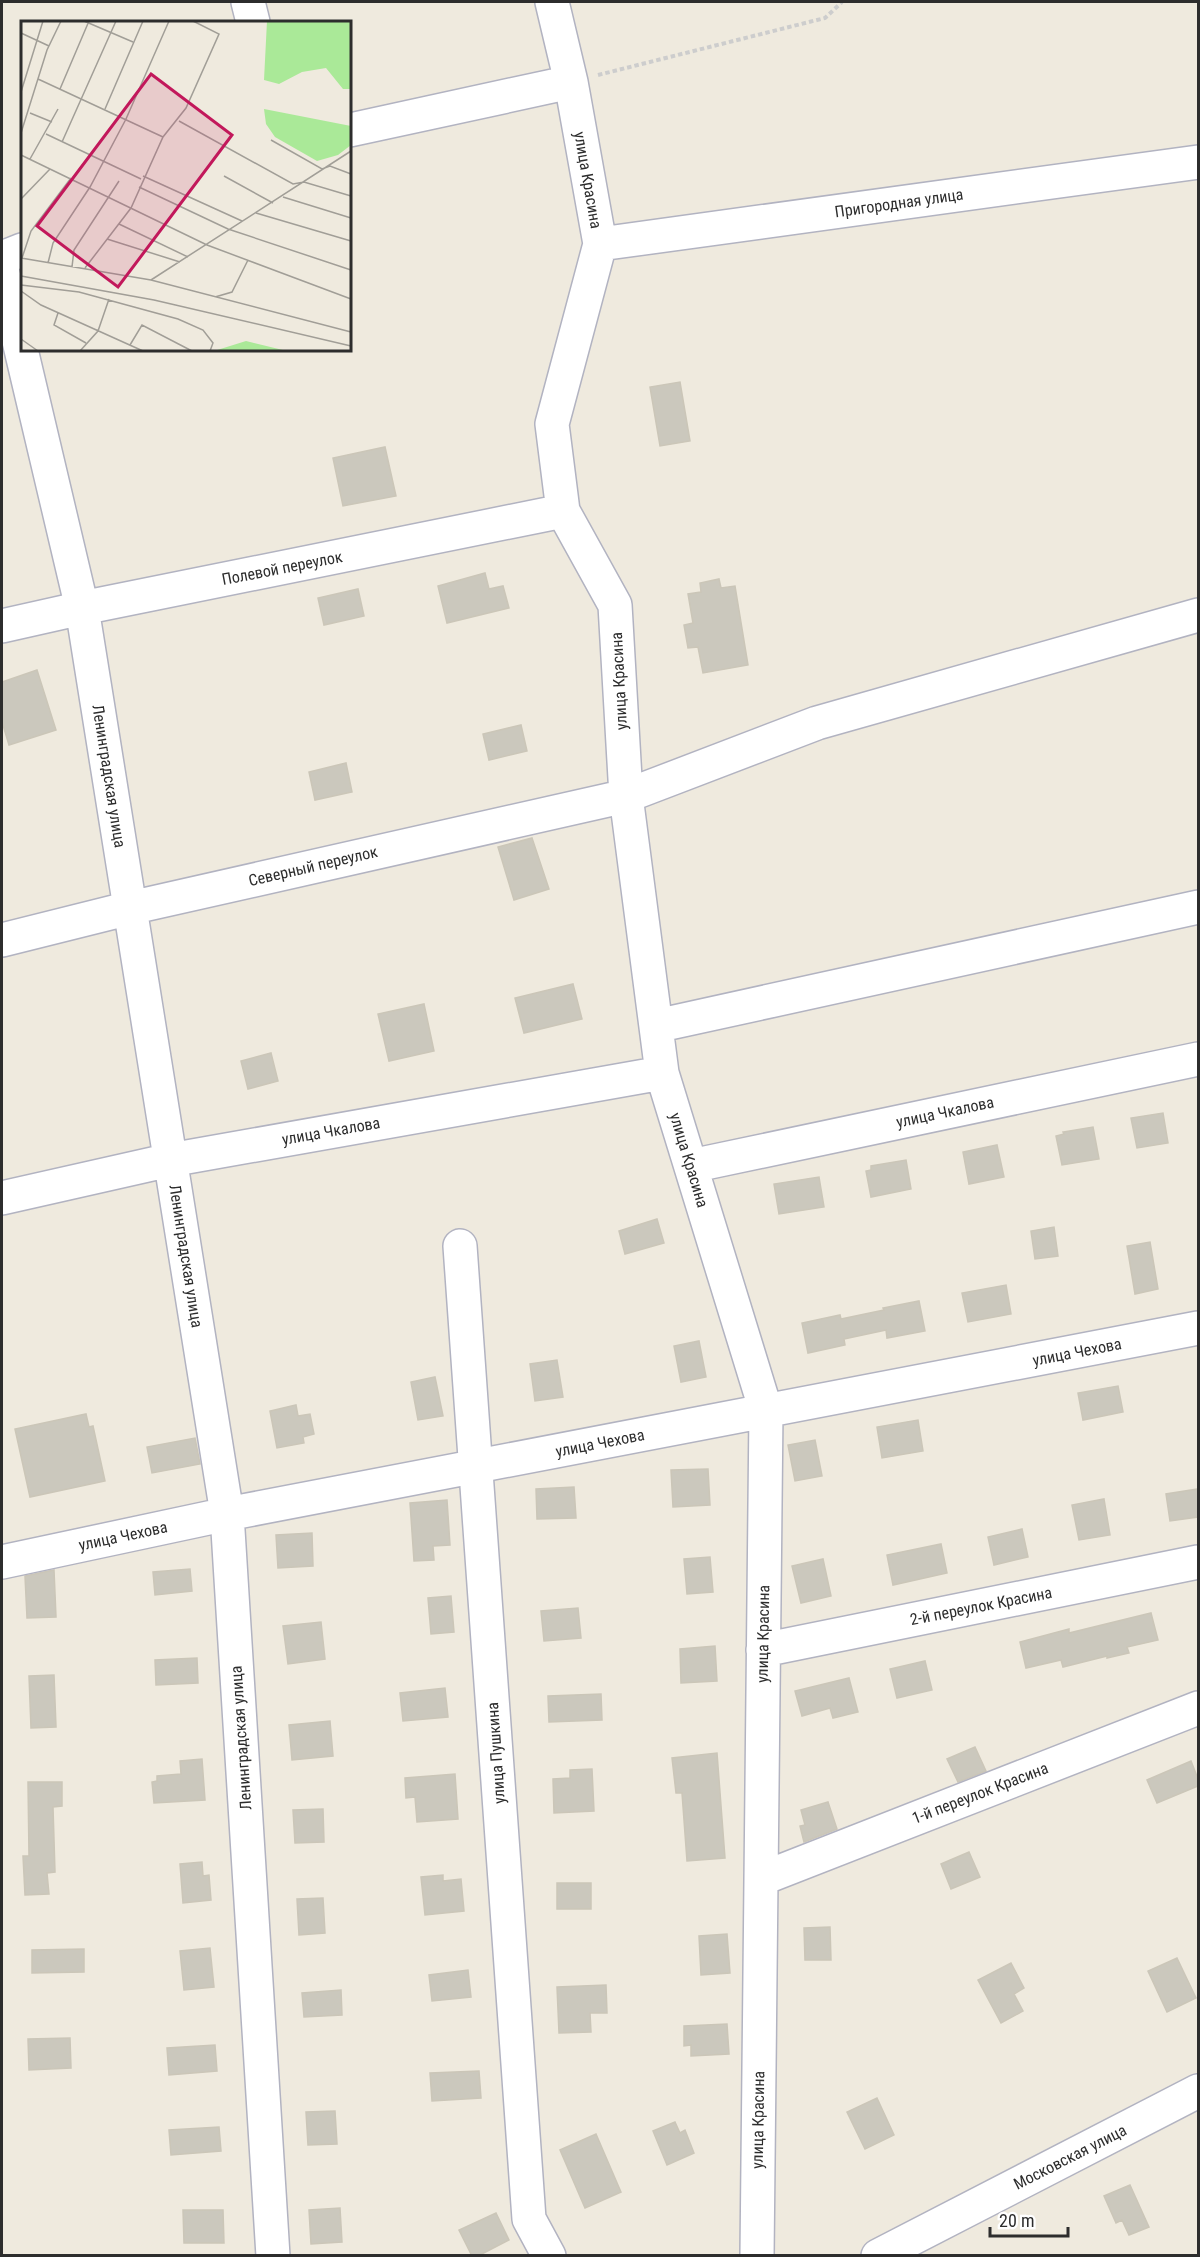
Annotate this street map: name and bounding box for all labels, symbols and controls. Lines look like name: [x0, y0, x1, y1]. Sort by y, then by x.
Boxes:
inset map: [21, 21, 351, 351]
street label: улица Красина: [570, 130, 606, 230]
street label: Пригородная улица: [833, 185, 965, 221]
street label: Полевой переулок: [220, 547, 344, 589]
street label: улица Красина: [607, 632, 631, 730]
street label: Ленинградская улица: [88, 703, 130, 849]
street label: Северный переулок: [247, 842, 380, 890]
street label: улица Чкалова: [894, 1092, 996, 1132]
street label: улица Красина: [666, 1110, 712, 1210]
street label: улица Чкалова: [280, 1113, 382, 1149]
street label: Ленинградская улица: [165, 1183, 207, 1329]
street label: улица Чехова: [1031, 1334, 1123, 1370]
street label: улица Чехова: [554, 1425, 646, 1461]
street label: улица Чехова: [77, 1517, 169, 1555]
street label: 2-й переулок Красина: [908, 1583, 1054, 1629]
street label: улица Красина: [753, 1585, 773, 1683]
street label: Ленинградская улица: [226, 1665, 256, 1811]
street label: улица Пушкина: [483, 1702, 509, 1804]
street label: 1-й переулок Красина: [909, 1758, 1051, 1828]
street label: улица Красина: [748, 2071, 768, 2169]
street label: Московская улица: [1010, 2120, 1130, 2194]
scale bar: [990, 2200, 1068, 2238]
text: 20 m: [999, 2210, 1034, 2231]

